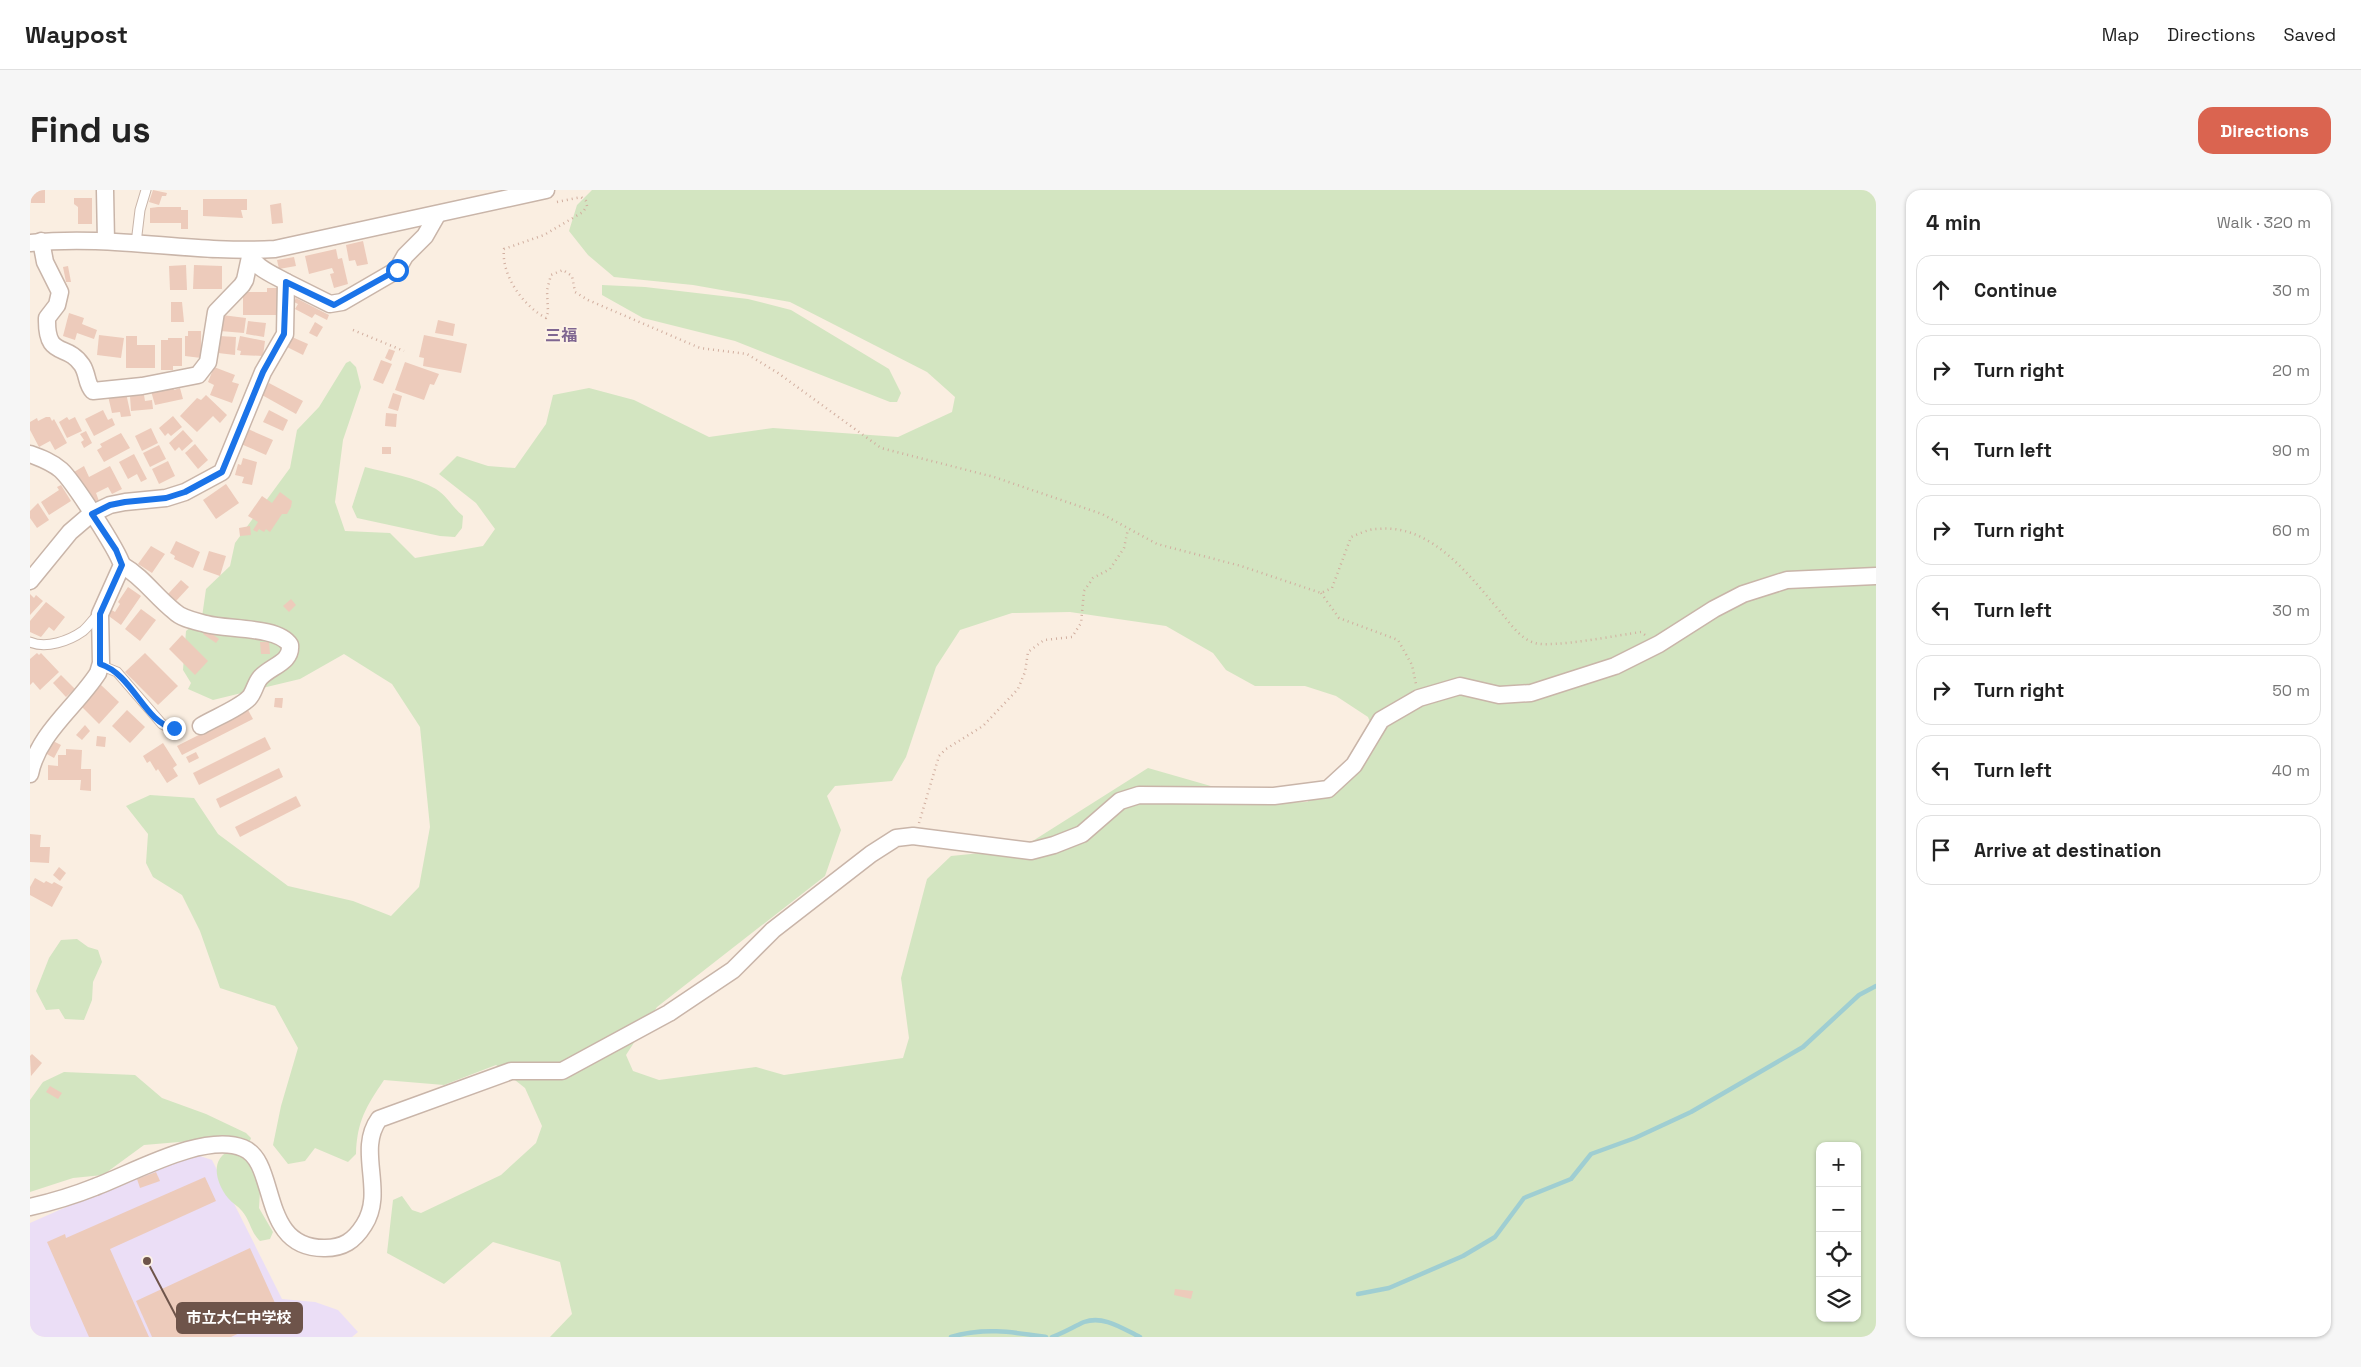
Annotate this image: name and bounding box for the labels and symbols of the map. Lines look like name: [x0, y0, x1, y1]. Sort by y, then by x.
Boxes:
route start: [386, 259, 409, 282]
district label: 三福: [545, 325, 577, 346]
route end: [163, 717, 186, 740]
callout: 市立大仁中学校: [177, 1303, 302, 1333]
text: 市立大仁中学校: [186, 1308, 292, 1327]

